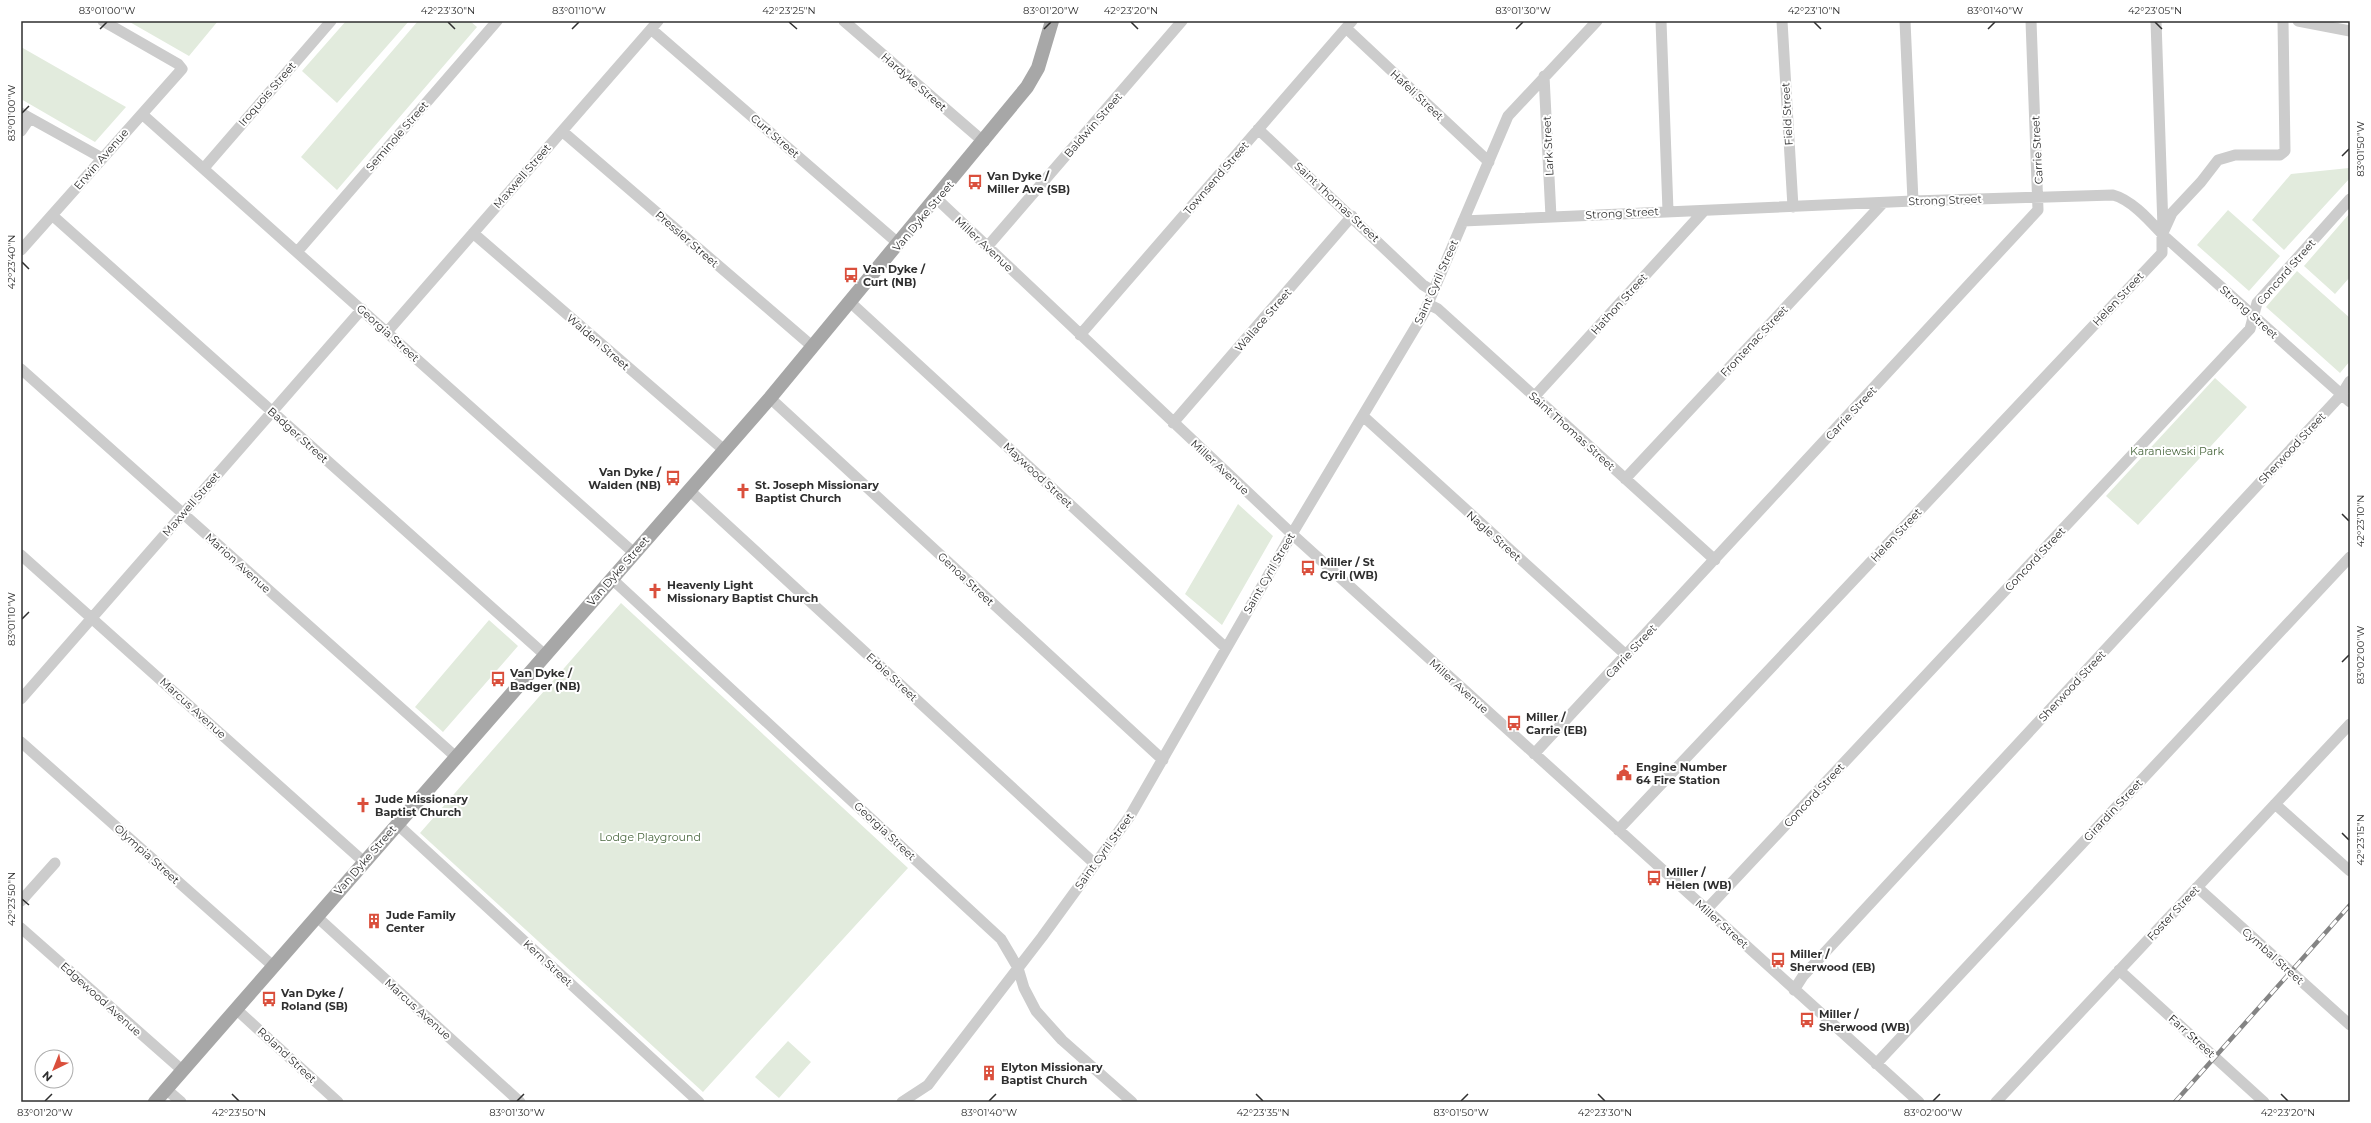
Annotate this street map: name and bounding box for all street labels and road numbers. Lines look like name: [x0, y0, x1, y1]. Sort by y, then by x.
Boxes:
street label: Hardyke Street: [878, 50, 950, 115]
street label: Iroquois Street: [235, 59, 299, 129]
street label: Hafeli Street: [1387, 67, 1447, 124]
street label: Field Street: [1778, 82, 1796, 146]
street label: Baldwin Street: [1061, 89, 1125, 160]
street label: Seminole Street: [363, 98, 432, 174]
street label: Curt Street: [748, 111, 803, 161]
street label: Lark Street: [1539, 115, 1557, 176]
street label: Carrie Street: [2028, 115, 2046, 185]
street label: Erwin Avenue: [71, 125, 132, 192]
street label: Townsend Street: [1180, 138, 1252, 218]
street label: Maxwell Street: [490, 140, 554, 211]
street label: Saint Thomas Street: [1292, 159, 1383, 245]
street label: Van Dyke Street: [889, 177, 957, 254]
street label: Strong Street: [1908, 192, 1983, 208]
street label: Strong Street: [1585, 204, 1660, 222]
street label: Pressler Street: [652, 208, 722, 271]
street label: Miller Avenue: [952, 213, 1016, 275]
street label: Concord Street: [2254, 236, 2319, 308]
street label: Saint Cyril Street: [1411, 237, 1461, 326]
street label: Helen Street: [2089, 269, 2147, 329]
street label: Hathon Street: [1588, 270, 1651, 338]
street label: Strong Street: [2217, 282, 2281, 342]
street label: Wallace Street: [1232, 285, 1295, 355]
street label: Georgia Street: [354, 301, 423, 365]
street label: Frontenac Street: [1717, 302, 1791, 380]
street label: Walden Street: [564, 311, 633, 373]
street label: Carrie Street: [1822, 383, 1880, 443]
street label: Saint Thomas Street: [1526, 389, 1618, 474]
street label: Badger Street: [265, 404, 332, 466]
street label: Sherwood Street: [2255, 409, 2329, 487]
street label: Miller Avenue: [1188, 436, 1252, 498]
street label: Maywood Street: [1000, 439, 1076, 511]
street label: Maxwell Street: [159, 468, 223, 539]
street label: Helen Street: [1867, 505, 1925, 565]
street label: Nagle Street: [1464, 508, 1525, 565]
street label: Concord Street: [2002, 524, 2069, 594]
street label: Marion Avenue: [202, 530, 274, 596]
street label: Saint Cyril Street: [1240, 530, 1298, 616]
street label: Van Dyke Street: [584, 533, 653, 609]
street label: Genoa Street: [935, 549, 998, 609]
street label: Carrie Street: [1602, 621, 1660, 681]
street label: Sherwood Street: [2035, 647, 2109, 725]
street label: Erbie Street: [863, 650, 921, 705]
street label: Miller Avenue: [1427, 656, 1492, 716]
street label: Marcus Avenue: [157, 674, 229, 742]
street label: Concord Street: [1781, 760, 1848, 830]
street label: Girardin Street: [2081, 776, 2146, 844]
street label: Georgia Street: [851, 799, 919, 864]
street label: Saint Cyril Street: [1072, 810, 1137, 892]
street label: Olympia Street: [112, 821, 183, 887]
street label: Van Dyke Street: [331, 822, 400, 898]
street label: Foster Street: [2144, 882, 2203, 944]
street label: Miller Street: [1693, 897, 1752, 952]
street label: Cymbal Street: [2239, 925, 2307, 988]
street label: Kern Street: [521, 937, 576, 990]
street label: Edgewood Avenue: [58, 959, 145, 1039]
street label: Marcus Avenue: [382, 975, 454, 1043]
street label: Farr Street: [2166, 1011, 2219, 1061]
street label: Roland Street: [255, 1024, 320, 1086]

